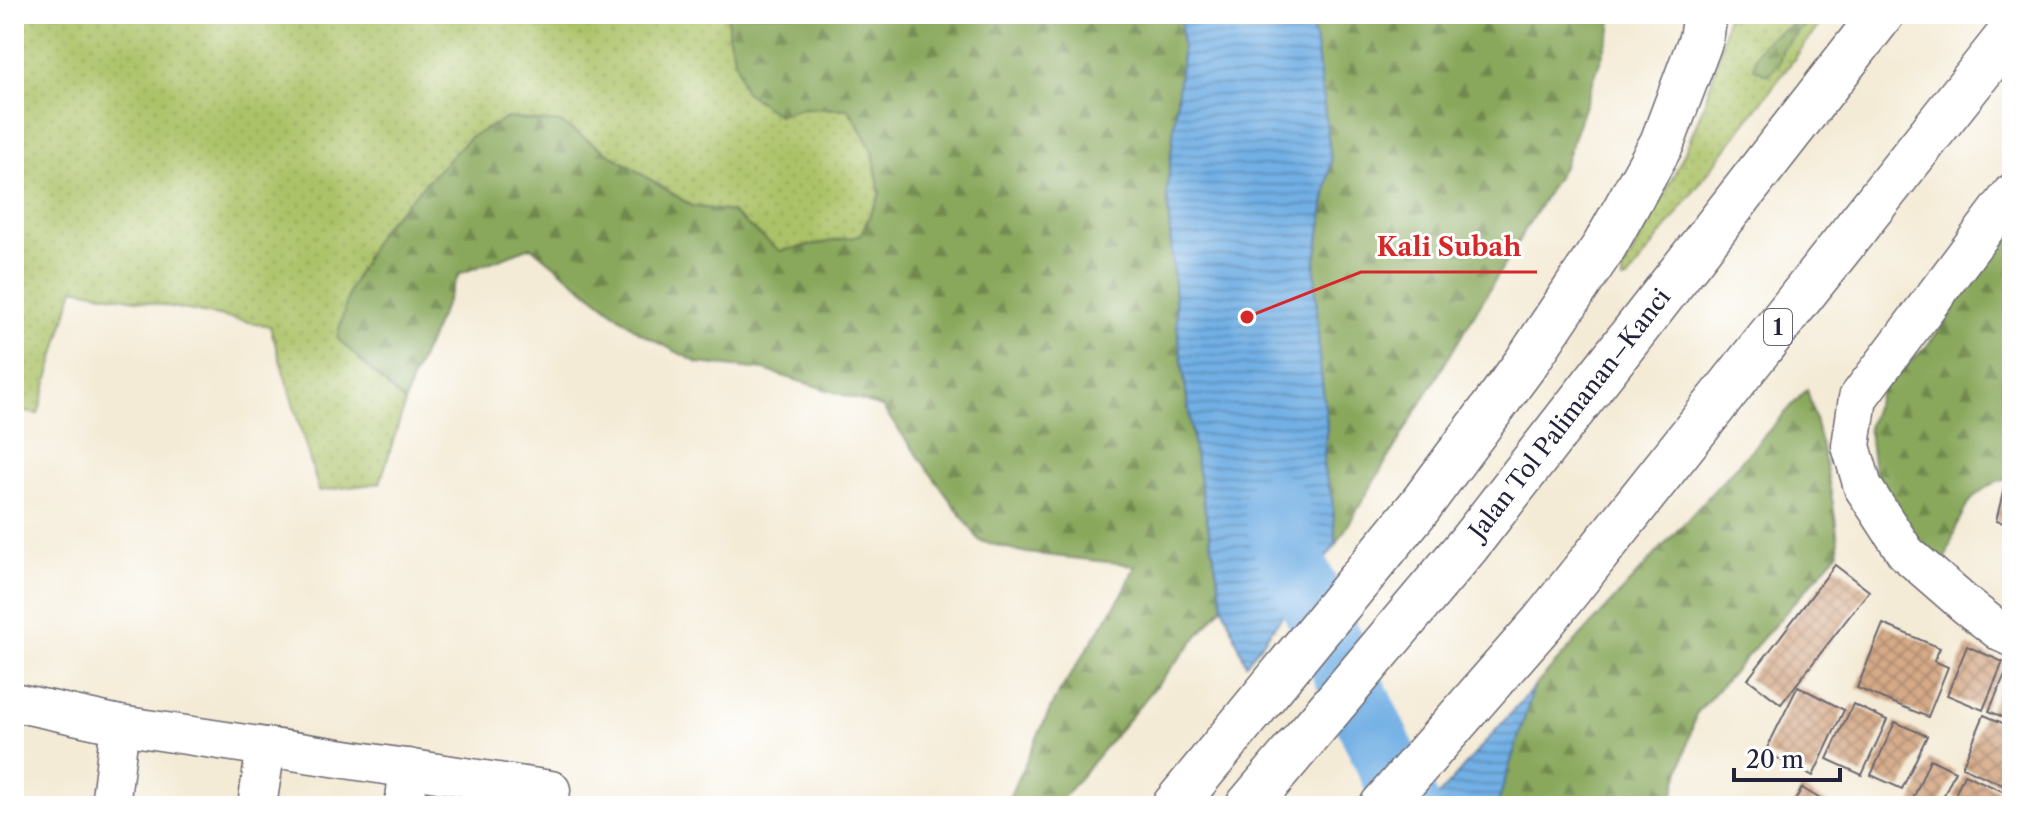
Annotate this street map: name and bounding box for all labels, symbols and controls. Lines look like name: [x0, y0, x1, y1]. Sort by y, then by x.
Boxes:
callout: Kali Subah: [1361, 222, 1537, 272]
text: Kali Subah: [1377, 231, 1521, 263]
street label: Jalan Tol Palimanan–Kanci: [1460, 283, 1676, 548]
road number: 1: [1764, 309, 1792, 345]
scale bar: [1734, 732, 1840, 782]
text: 20 m: [1746, 745, 1804, 774]

